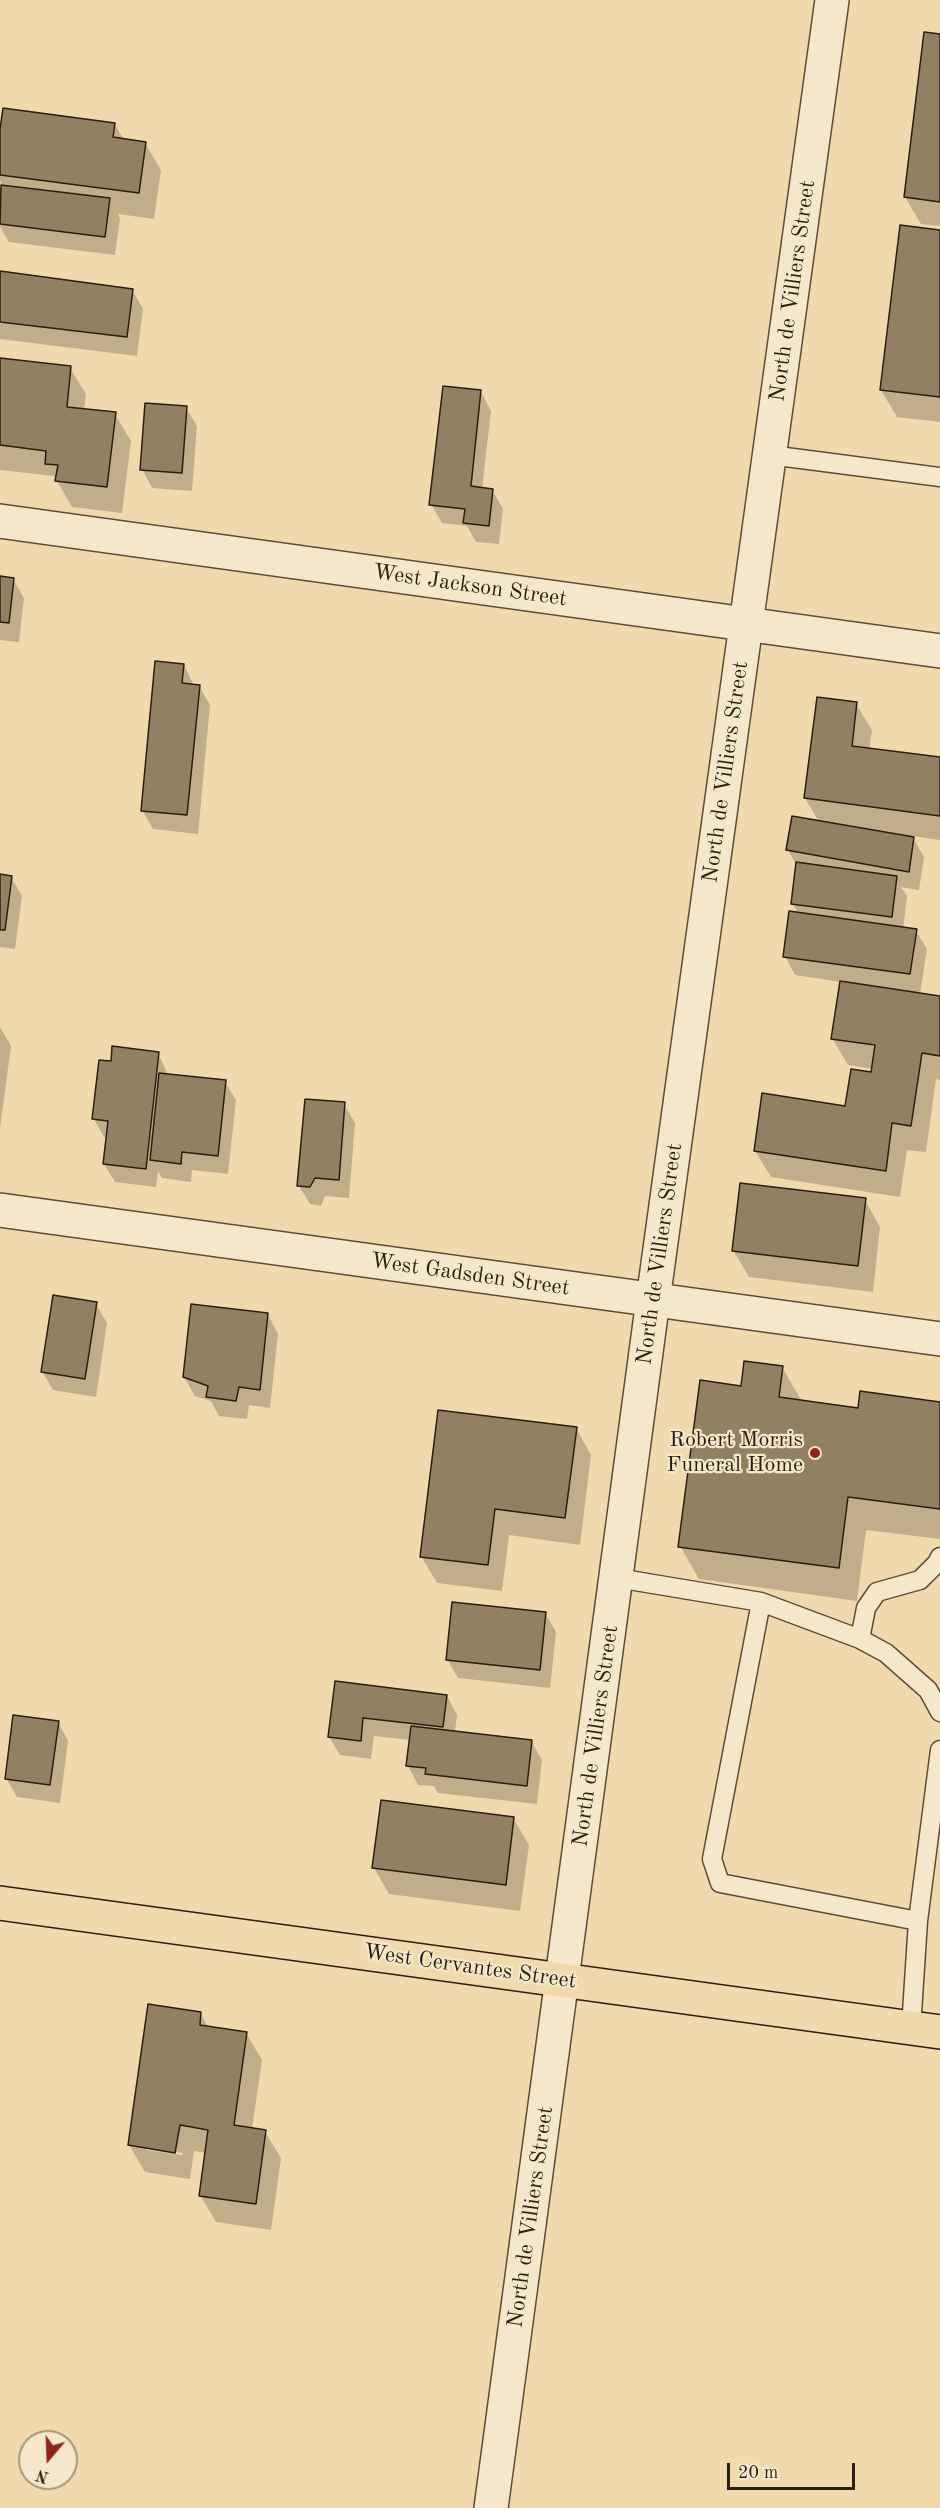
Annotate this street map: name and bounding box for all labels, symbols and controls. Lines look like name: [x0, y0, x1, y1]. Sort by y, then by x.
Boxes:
street label: North de Villiers Street: [764, 179, 822, 403]
street label: West Jackson Street: [371, 559, 569, 613]
street label: North de Villiers Street: [697, 660, 755, 884]
street label: North de Villiers Street: [631, 1142, 689, 1366]
street label: West Gadsden Street: [369, 1248, 571, 1302]
place label: Robert Morris Funeral Home: [667, 1427, 803, 1478]
marker: Robert Morris Funeral Home: [808, 1446, 822, 1460]
street label: North de Villiers Street: [567, 1624, 625, 1848]
street label: West Cervantes Street: [362, 1939, 578, 1995]
street label: North de Villiers Street: [502, 2105, 560, 2329]
north arrow: [18, 2430, 78, 2490]
scale bar: [730, 2451, 858, 2489]
text: 20 m: [738, 2464, 778, 2482]
text: N: [34, 2466, 51, 2485]

